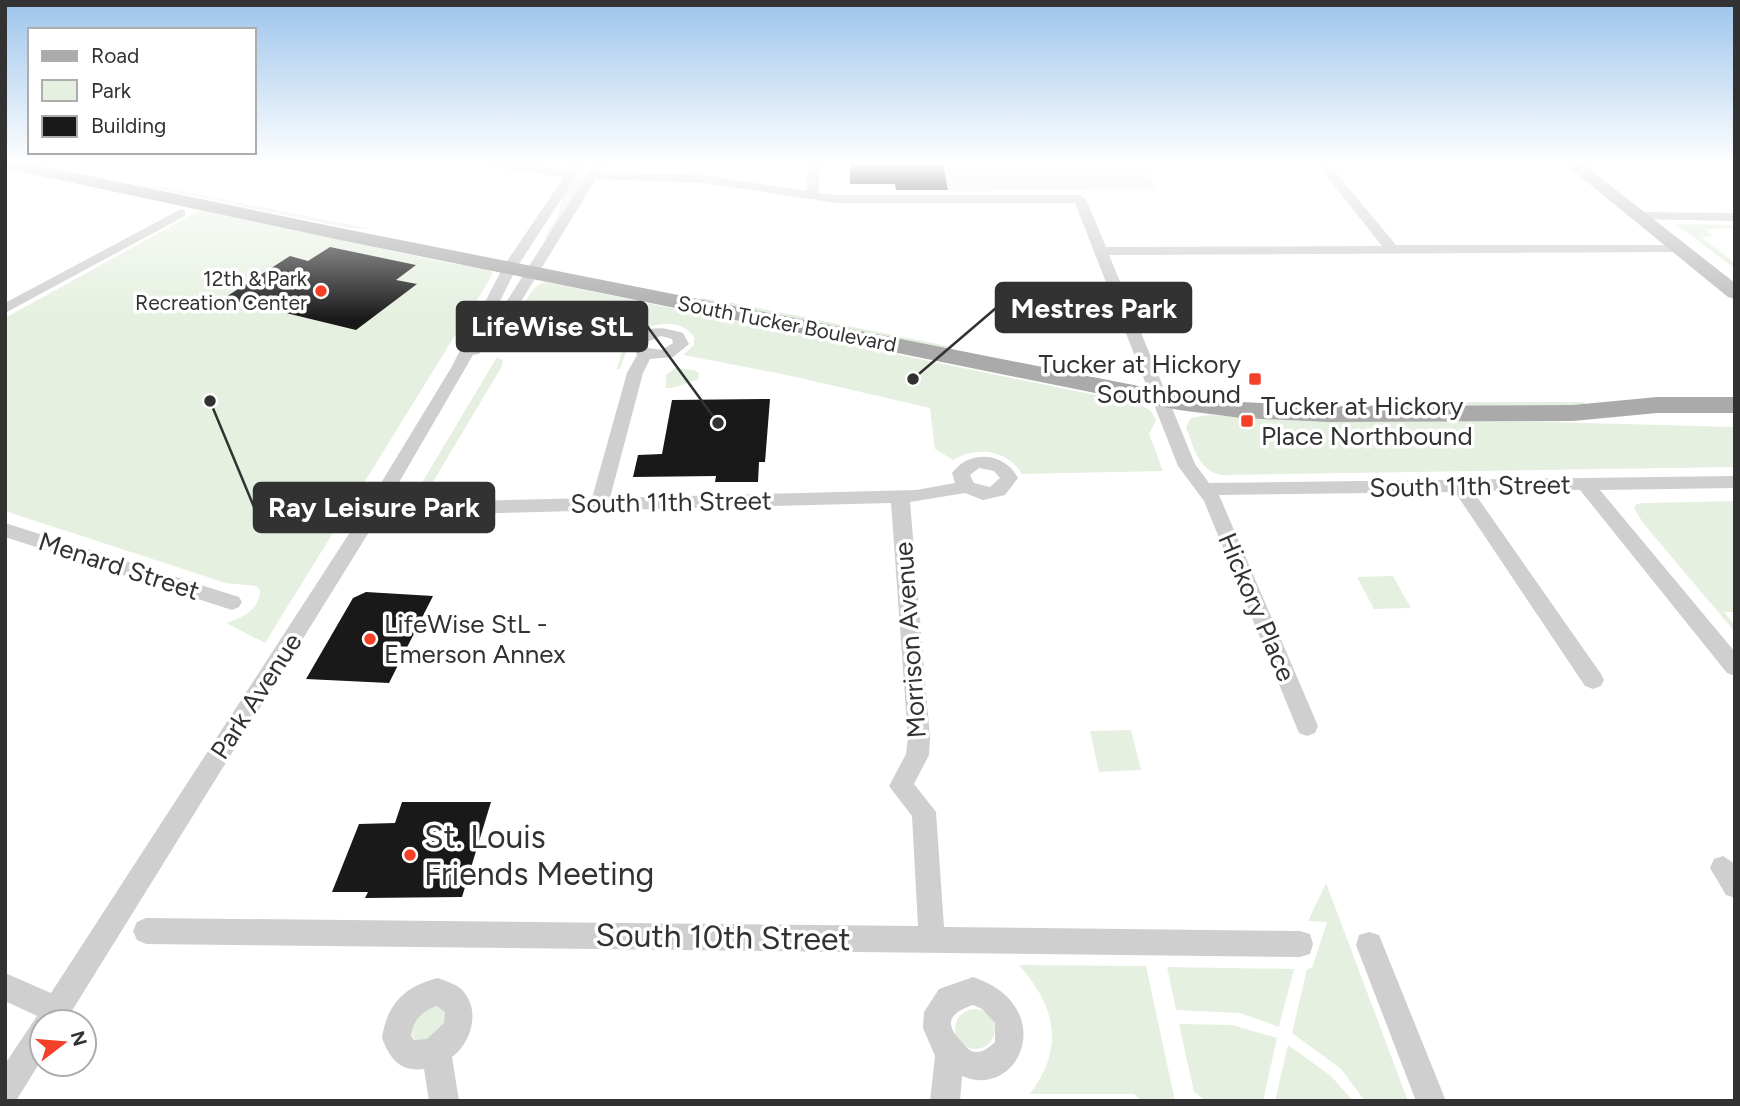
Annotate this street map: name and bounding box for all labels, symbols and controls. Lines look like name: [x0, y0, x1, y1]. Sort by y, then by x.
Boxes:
legend: [28, 28, 256, 154]
text: Road: [91, 43, 139, 68]
text: Park: [91, 78, 132, 103]
text: Building: [91, 113, 166, 138]
place label: 12th & Park Recreation Center: [135, 266, 308, 315]
marker: 12th & Park Recreation Center: [313, 283, 329, 299]
callout: Mestres Park: [996, 283, 1191, 332]
street label: South Tucker Boulevard: [676, 290, 899, 357]
text: Mestres Park: [1011, 291, 1177, 325]
callout: LifeWise StL: [457, 302, 647, 351]
text: LifeWise StL: [471, 309, 633, 343]
place label: Tucker at Hickory Southbound: [1039, 348, 1241, 410]
marker: Tucker at Hickory Southbound: [1247, 371, 1263, 387]
place label: Tucker at Hickory Place Northbound: [1261, 390, 1473, 452]
marker: Tucker at Hickory Place Northbound: [1239, 413, 1255, 429]
street label: South 11th Street: [1369, 468, 1571, 504]
callout: Ray Leisure Park: [254, 483, 494, 532]
street label: South 11th Street: [570, 484, 772, 520]
text: Ray Leisure Park: [268, 490, 480, 524]
street label: Menard Street: [35, 525, 204, 607]
street label: Hickory Place: [1211, 528, 1303, 686]
street label: Morrison Avenue: [887, 541, 933, 739]
place label: LifeWise StL - Emerson Annex: [384, 608, 566, 670]
street label: Park Avenue: [203, 627, 309, 765]
marker: LifeWise StL - Emerson Annex: [362, 631, 378, 647]
place label: St. Louis Friends Meeting: [424, 818, 654, 893]
marker: St. Louis Friends Meeting: [402, 847, 418, 863]
street label: South 10th Street: [595, 916, 851, 958]
north arrow: [28, 1008, 98, 1078]
text: N: [66, 1028, 92, 1049]

